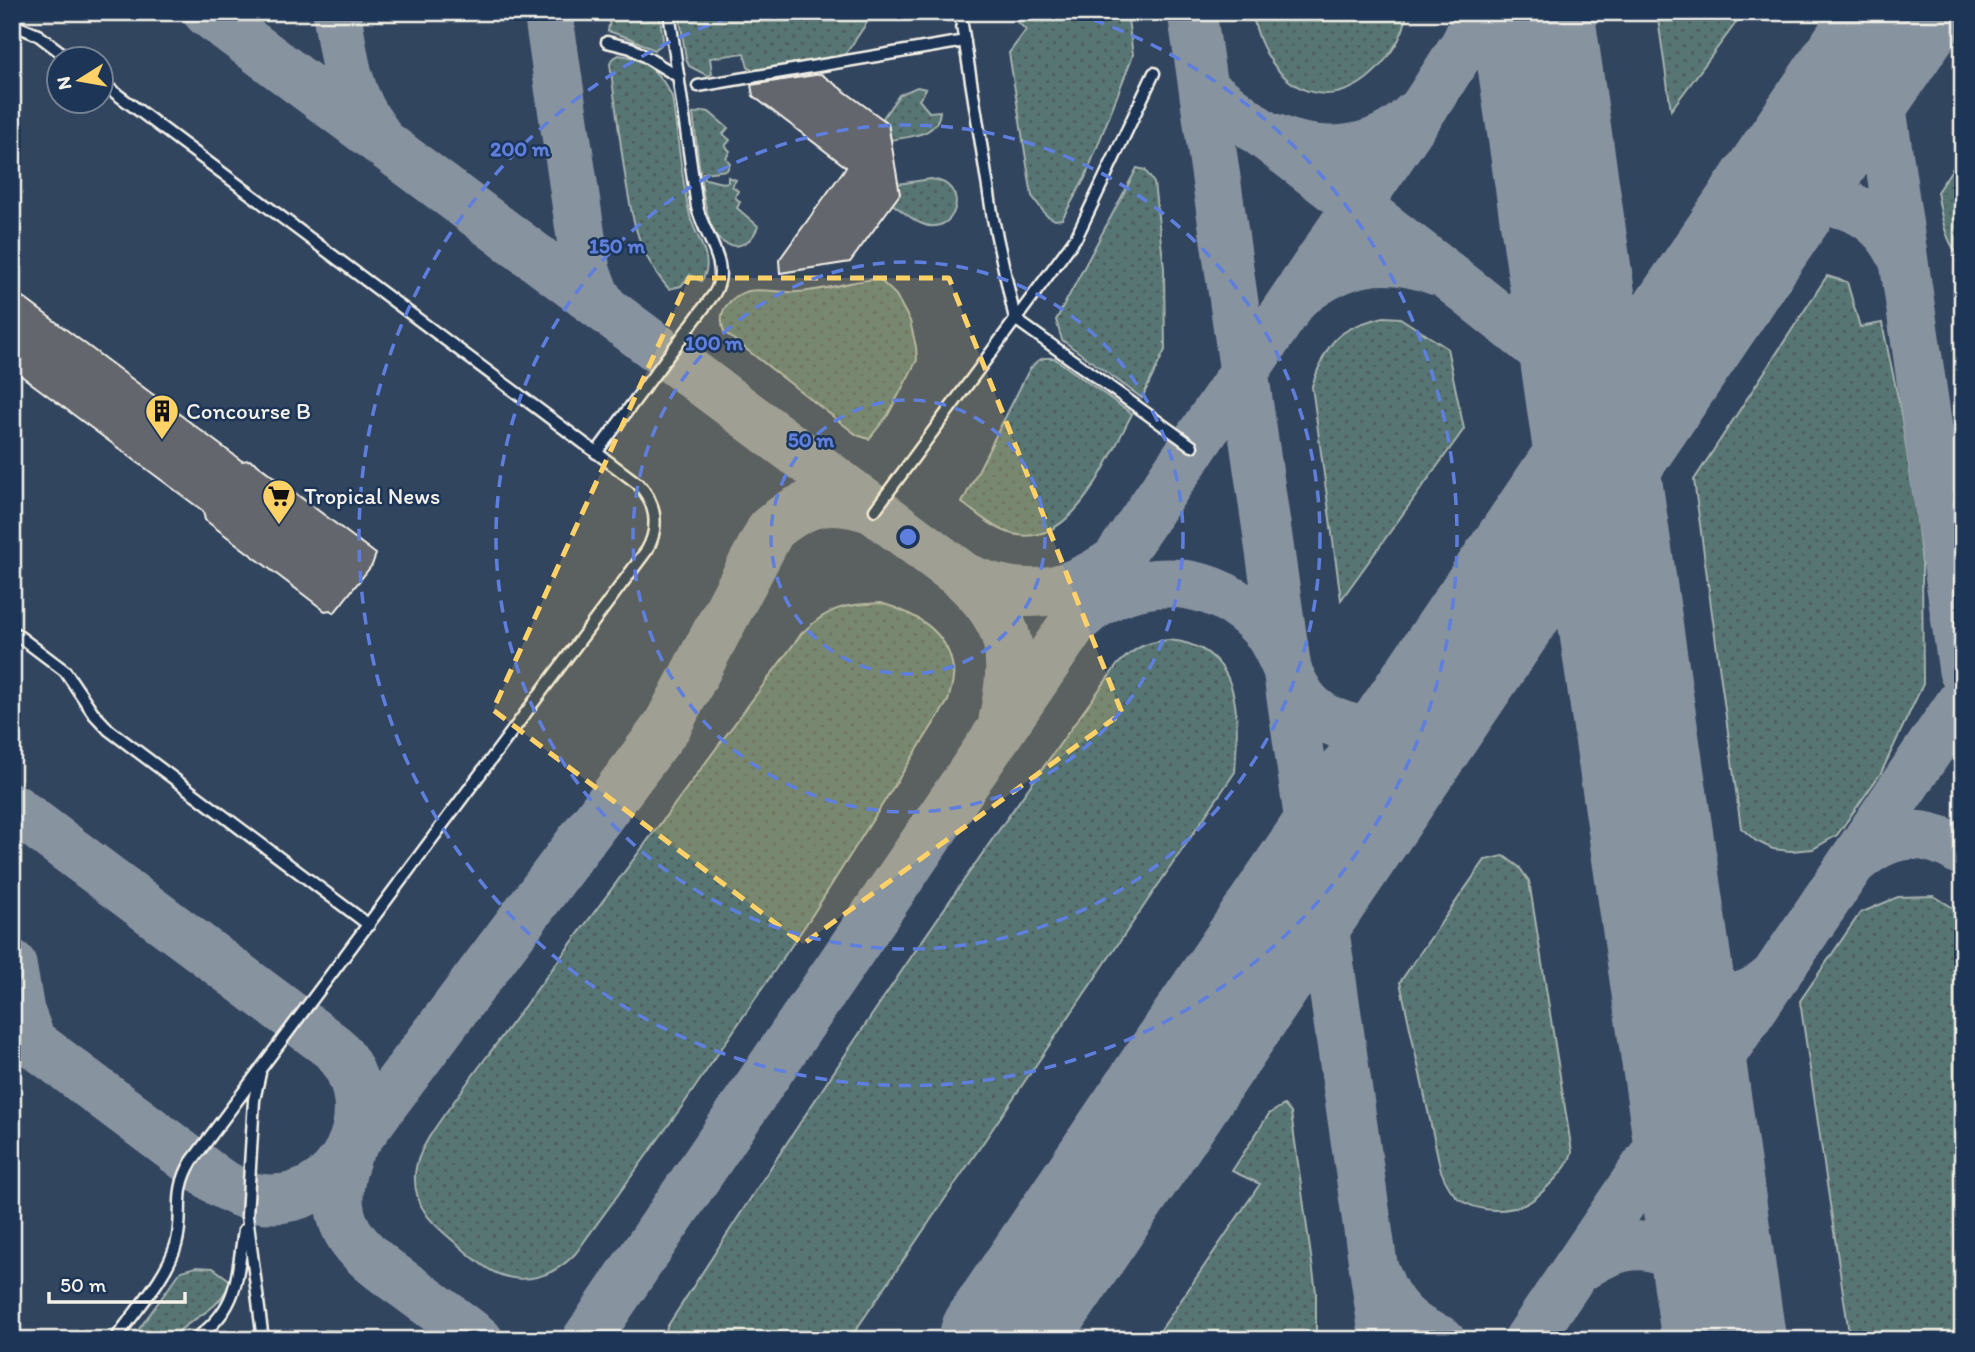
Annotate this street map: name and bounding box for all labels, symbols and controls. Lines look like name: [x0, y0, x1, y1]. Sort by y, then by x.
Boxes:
north arrow: [46, 46, 116, 116]
text: N: [51, 75, 76, 92]
text: 200 m: [490, 136, 550, 161]
text: 150 m: [589, 233, 645, 258]
text: 100 m: [685, 330, 743, 355]
building icon: Concourse B: [143, 392, 181, 441]
place label: Concourse B: [186, 397, 311, 425]
text: 50 m: [788, 427, 835, 452]
supermarket icon: Tropical News: [260, 477, 298, 526]
place label: Tropical News: [304, 482, 440, 510]
centre of rings: [896, 525, 920, 549]
scale bar: [49, 1261, 186, 1305]
text: 50 m: [60, 1272, 107, 1297]

